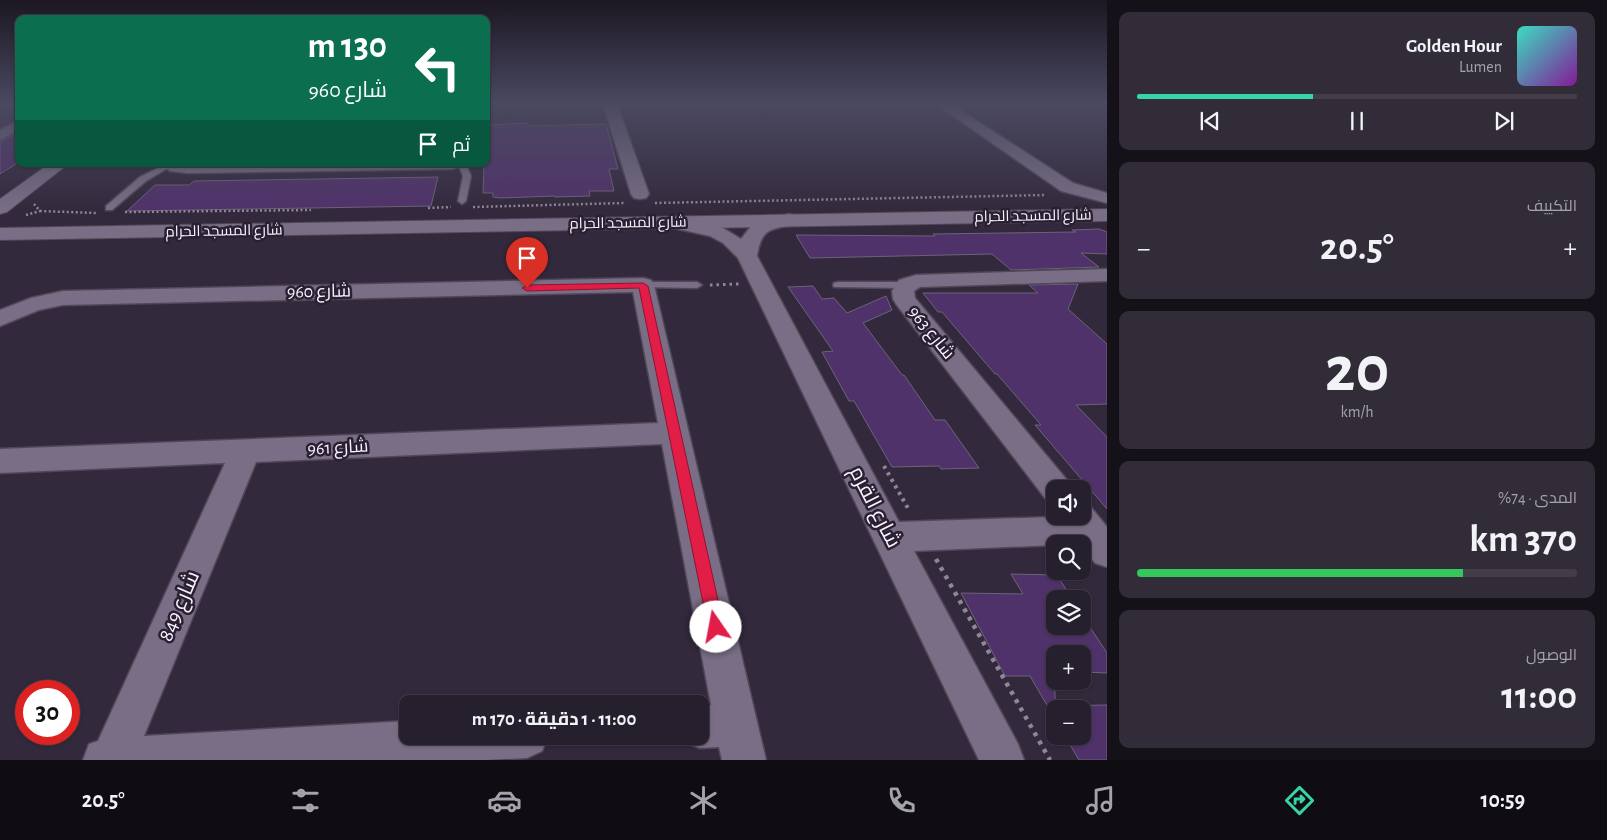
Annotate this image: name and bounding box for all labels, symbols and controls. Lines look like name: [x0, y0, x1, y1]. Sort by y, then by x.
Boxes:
text: 130 m: [308, 29, 387, 64]
icon: left: [405, 35, 470, 100]
text: Golden Hour: [1406, 37, 1502, 56]
text: Lumen: [1459, 59, 1502, 75]
text: شارع 960: [308, 79, 387, 101]
icon: previous: [1196, 107, 1224, 135]
icon: pause: [1343, 107, 1371, 135]
icon: next: [1490, 107, 1518, 135]
icon: arrive: [414, 130, 442, 158]
text: ثم: [452, 136, 470, 155]
text: التكييف: [1527, 198, 1577, 214]
street label: شارع المسجد الحرام: [974, 206, 1092, 228]
street label: شارع المسجد الحرام: [569, 213, 687, 235]
street label: شارع المسجد الحرام: [165, 221, 283, 243]
text: 20.5°: [1320, 229, 1394, 267]
text: −: [1137, 235, 1150, 263]
text: +: [1564, 235, 1577, 263]
pin: [506, 237, 548, 288]
icon: arrive: [513, 244, 541, 272]
street label: شارع 960: [287, 281, 351, 304]
street label: شارع 963: [903, 303, 958, 364]
text: 20: [1325, 338, 1389, 403]
text: km/h: [1341, 404, 1374, 420]
street label: شارع 961: [307, 436, 369, 461]
street label: شارع القرم: [843, 463, 904, 553]
map controls: [1046, 480, 1091, 745]
button: sound: [1046, 480, 1091, 525]
text: المدى · 74%: [1498, 490, 1577, 506]
text: 370 km: [1469, 521, 1577, 559]
button: search: [1046, 535, 1091, 580]
street label: شارع 849: [155, 568, 206, 645]
button: layers: [1046, 590, 1091, 635]
position arrow: [689, 600, 741, 652]
button: +: [1046, 645, 1091, 690]
text: الوصول: [1526, 647, 1577, 663]
text: 11:00: [1501, 678, 1577, 716]
speed limit sign: 30: [15, 680, 80, 745]
button: −: [1046, 700, 1091, 745]
text: 11:00 · 1 دقيقة · 170 m: [472, 710, 636, 729]
icon: filters: [288, 783, 323, 818]
icon: car: [487, 783, 522, 818]
icon: climate: [686, 783, 721, 818]
icon: phone: [884, 783, 919, 818]
icon: music: [1083, 783, 1118, 818]
icon: directions: [1282, 783, 1317, 818]
text: 20.5°: [82, 789, 125, 811]
text: 10:59: [1481, 789, 1525, 811]

